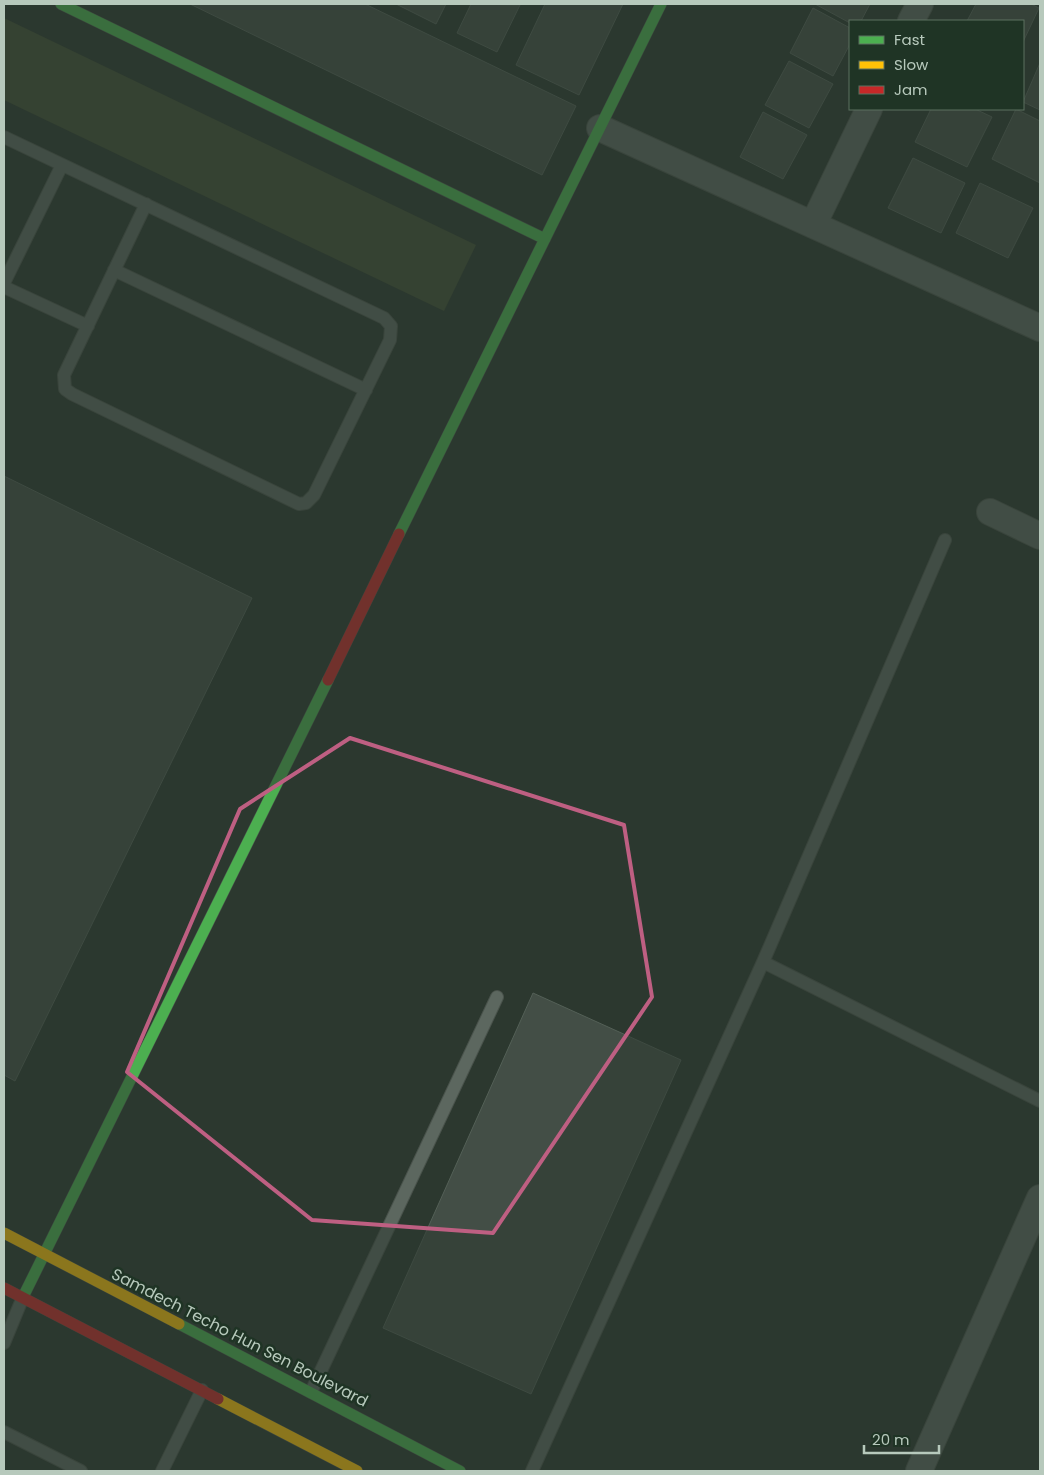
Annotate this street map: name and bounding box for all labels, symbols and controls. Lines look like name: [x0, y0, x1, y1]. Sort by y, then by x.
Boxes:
legend: [849, 20, 1024, 110]
text: Fast: [894, 29, 925, 50]
text: Slow: [894, 54, 929, 75]
text: Jam: [894, 79, 928, 100]
street label: Samdech Techo Hun Sen Boulevard: [108, 1262, 372, 1412]
scale bar: [864, 1422, 939, 1454]
text: 20 m: [872, 1429, 910, 1450]

